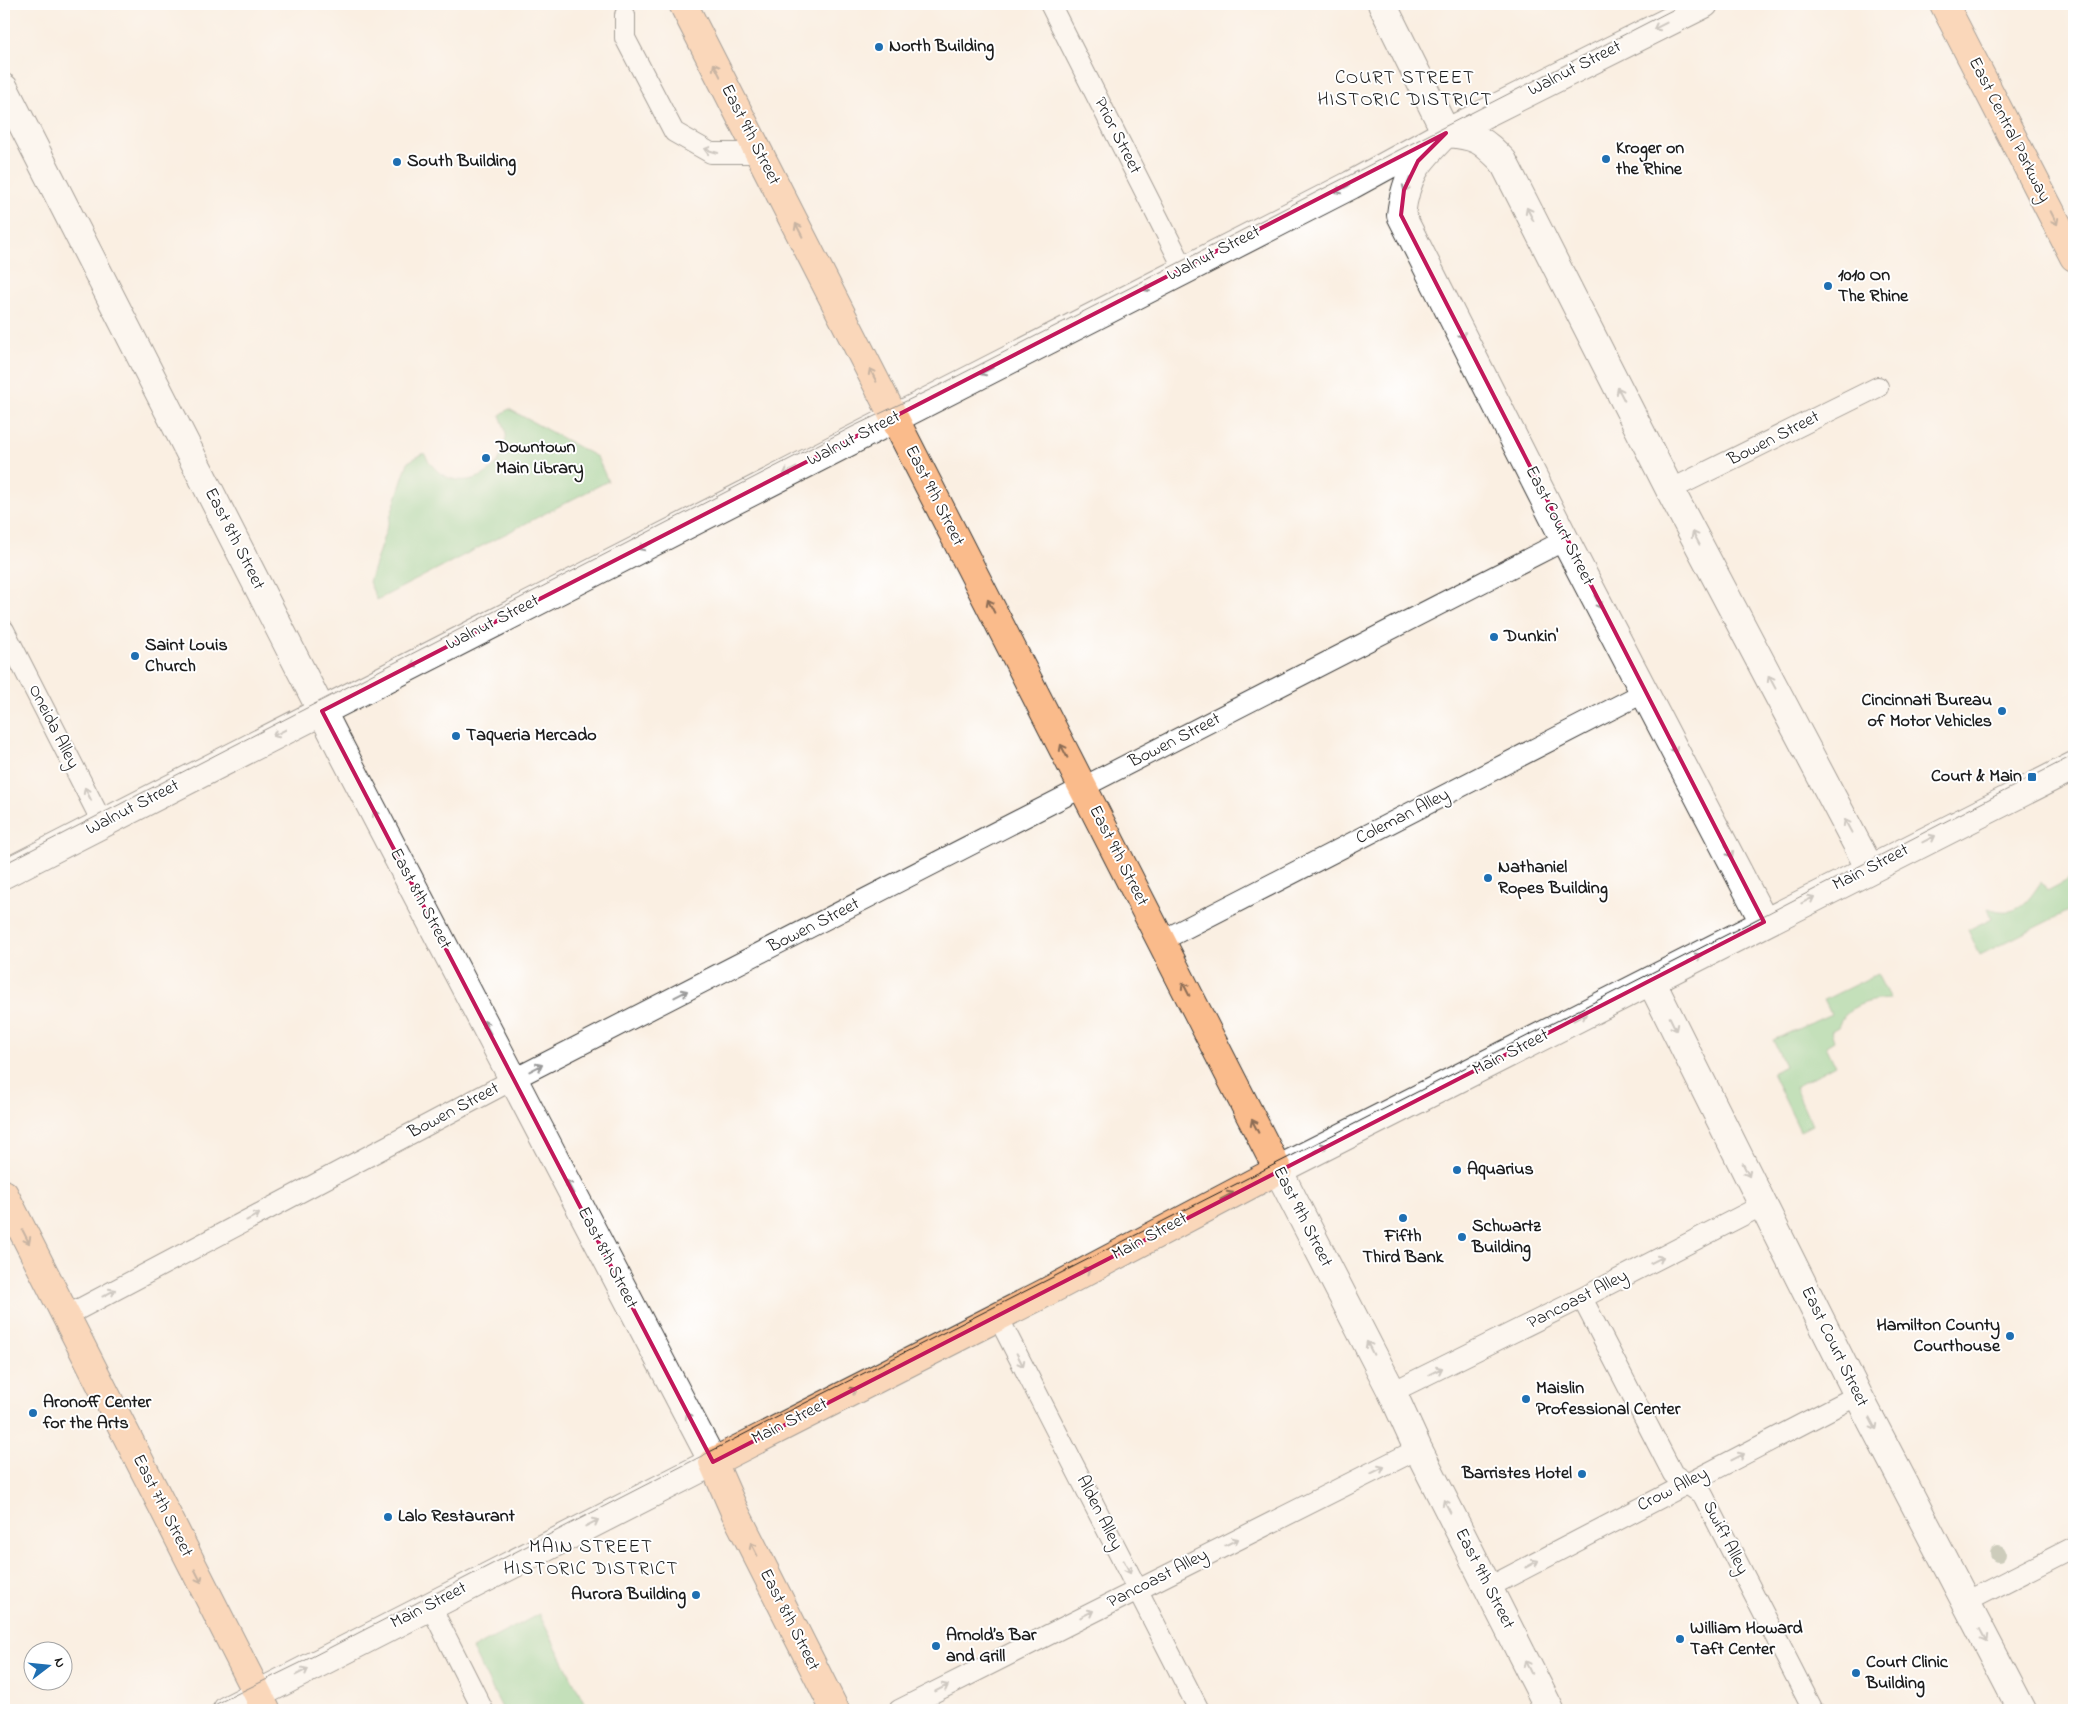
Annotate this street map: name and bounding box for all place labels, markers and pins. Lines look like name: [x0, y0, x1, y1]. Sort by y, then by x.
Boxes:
place label: North Building: [889, 34, 994, 61]
marker: North Building: [873, 41, 885, 53]
place label: Kroger on the Rhine: [1615, 136, 1684, 183]
place label: South Building: [407, 149, 516, 176]
marker: Kroger on the Rhine: [1600, 153, 1612, 165]
marker: South Building: [391, 156, 403, 168]
place label: 1010 On The Rhine: [1838, 263, 1909, 310]
marker: 1010 On The Rhine: [1822, 280, 1834, 292]
place label: Downtown Main Library: [495, 435, 584, 483]
marker: Downtown Main Library: [480, 452, 492, 464]
place label: Dunkin': [1503, 624, 1558, 650]
marker: Dunkin': [1488, 631, 1500, 643]
place label: Saint Louis Church: [145, 633, 228, 680]
marker: Saint Louis Church: [129, 650, 141, 662]
place label: Cincinnati Bureau of Motor Vehicles: [1862, 688, 1992, 735]
marker: Cincinnati Bureau of Motor Vehicles: [1996, 705, 2008, 717]
place label: Taqueria Mercado: [466, 723, 597, 749]
marker: Taqueria Mercado: [450, 730, 462, 742]
place label: Court & Main: [1931, 764, 2022, 790]
marker: Court & Main: [2026, 771, 2038, 783]
place label: Nathaniel Ropes Building: [1498, 855, 1608, 903]
marker: Nathaniel Ropes Building: [1482, 872, 1494, 884]
place label: Aquarius: [1467, 1157, 1534, 1183]
marker: Aquarius: [1451, 1164, 1463, 1176]
marker: Fifth Third Bank: [1397, 1212, 1409, 1224]
place label: Schwartz Building: [1471, 1214, 1541, 1262]
place label: Fifth Third Bank: [1363, 1224, 1445, 1271]
marker: Schwartz Building: [1456, 1231, 1468, 1243]
place label: Hamilton County Courthouse: [1876, 1313, 2001, 1360]
marker: Hamilton County Courthouse: [2004, 1330, 2016, 1342]
place label: Maislin Professional Center: [1536, 1376, 1681, 1423]
place label: Aronoff Center for the Arts: [42, 1390, 152, 1437]
marker: Maislin Professional Center: [1520, 1393, 1532, 1405]
marker: Aronoff Center for the Arts: [27, 1407, 39, 1419]
place label: Barristes Hotel: [1461, 1461, 1572, 1487]
marker: Barristes Hotel: [1576, 1468, 1588, 1480]
place label: Lalo Restaurant: [398, 1504, 516, 1530]
marker: Lalo Restaurant: [382, 1511, 394, 1523]
place label: Aurora Building: [571, 1582, 686, 1609]
marker: Aurora Building: [690, 1589, 702, 1601]
place label: William Howard Taft Center: [1690, 1616, 1803, 1663]
place label: Arnold’s Bar and Grill: [946, 1623, 1037, 1670]
marker: William Howard Taft Center: [1674, 1633, 1686, 1645]
marker: Arnold’s Bar and Grill: [930, 1640, 942, 1652]
place label: Court Clinic Building: [1865, 1650, 1949, 1698]
marker: Court Clinic Building: [1850, 1667, 1862, 1679]

